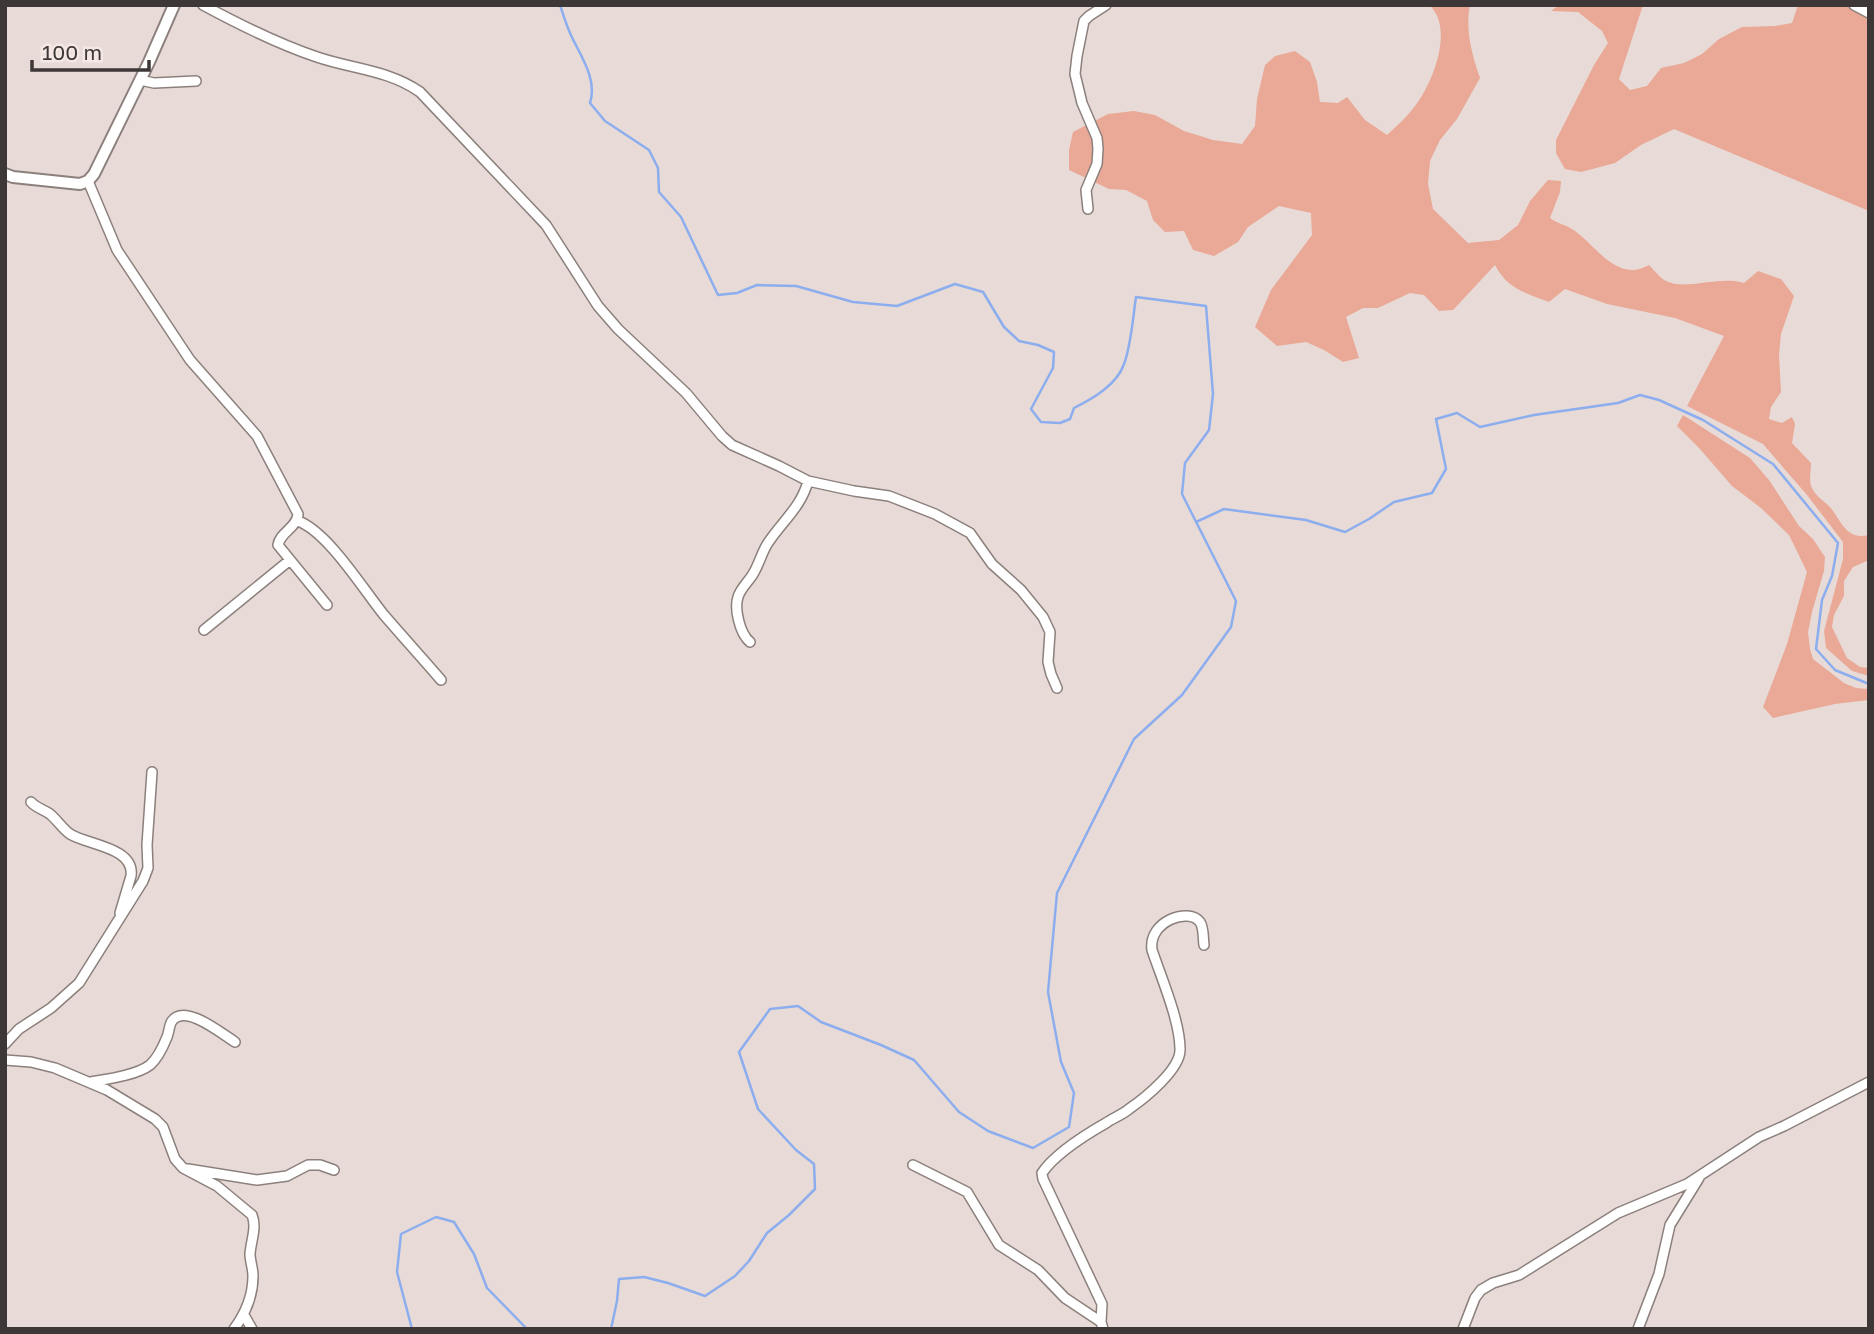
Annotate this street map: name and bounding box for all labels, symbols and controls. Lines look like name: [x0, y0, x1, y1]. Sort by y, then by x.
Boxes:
scale bar: [32, 28, 149, 72]
text: 100 m: [42, 39, 102, 65]

